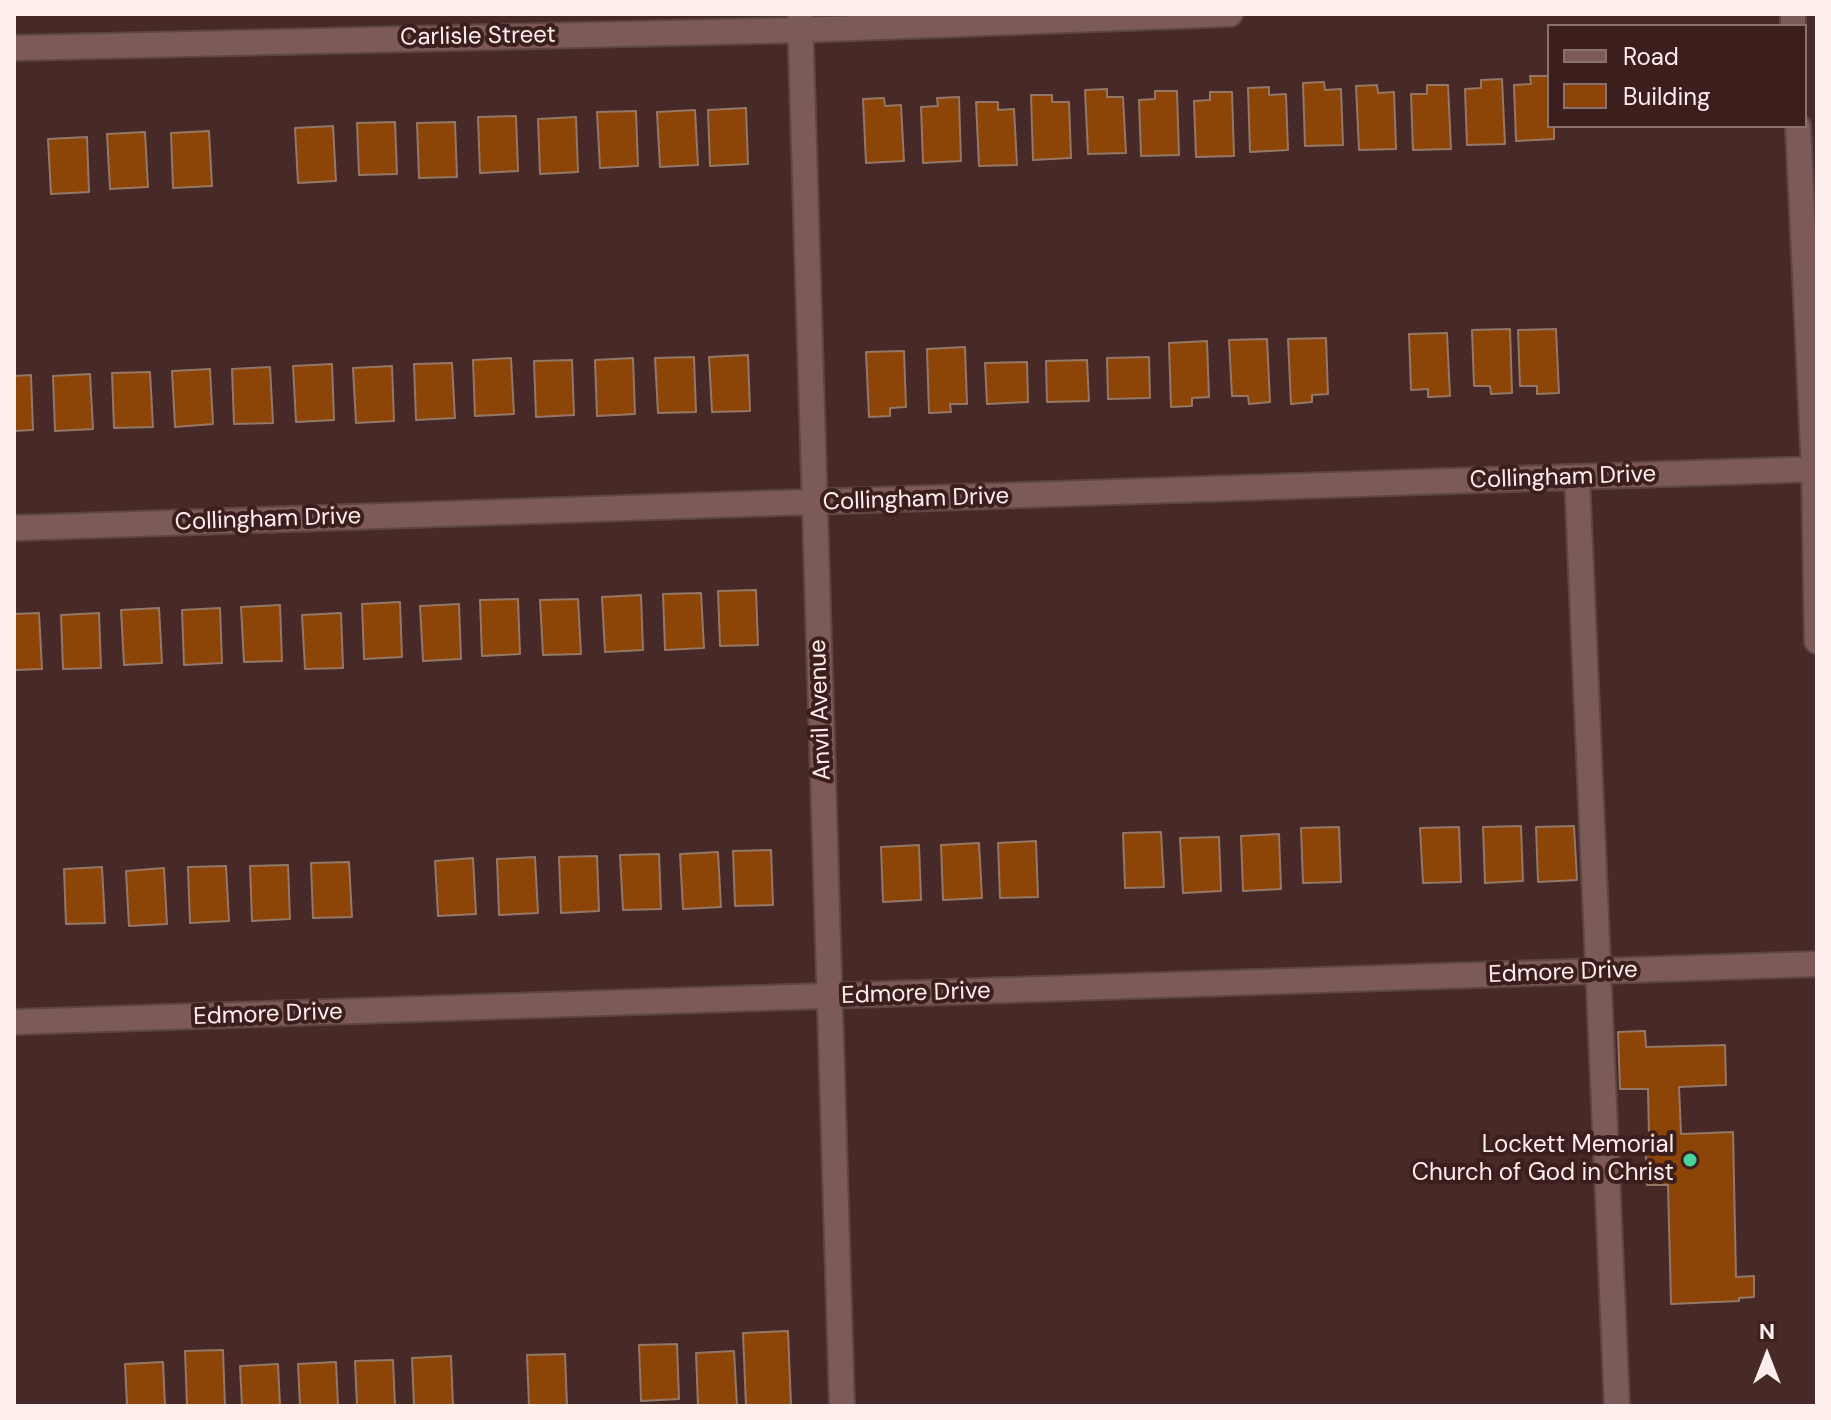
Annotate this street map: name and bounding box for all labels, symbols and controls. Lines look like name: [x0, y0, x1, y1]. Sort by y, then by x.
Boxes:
street label: Carlisle Street: [400, 21, 556, 53]
legend: [1547, 24, 1807, 128]
text: Road: [1623, 41, 1679, 72]
text: Building: [1623, 81, 1710, 112]
street label: Collingham Drive: [1469, 460, 1657, 496]
street label: Collingham Drive: [822, 482, 1010, 518]
street label: Collingham Drive: [174, 502, 362, 538]
street label: Anvil Avenue: [804, 639, 838, 781]
street label: Edmore Drive: [1488, 956, 1638, 990]
street label: Edmore Drive: [841, 977, 991, 1011]
street label: Edmore Drive: [193, 998, 343, 1032]
place label: Lockett Memorial Church of God in Christ: [1412, 1132, 1674, 1188]
marker: Lockett Memorial Church of God in Christ: [1681, 1151, 1699, 1169]
north arrow: [1727, 1316, 1807, 1396]
text: N: [1759, 1317, 1775, 1346]

